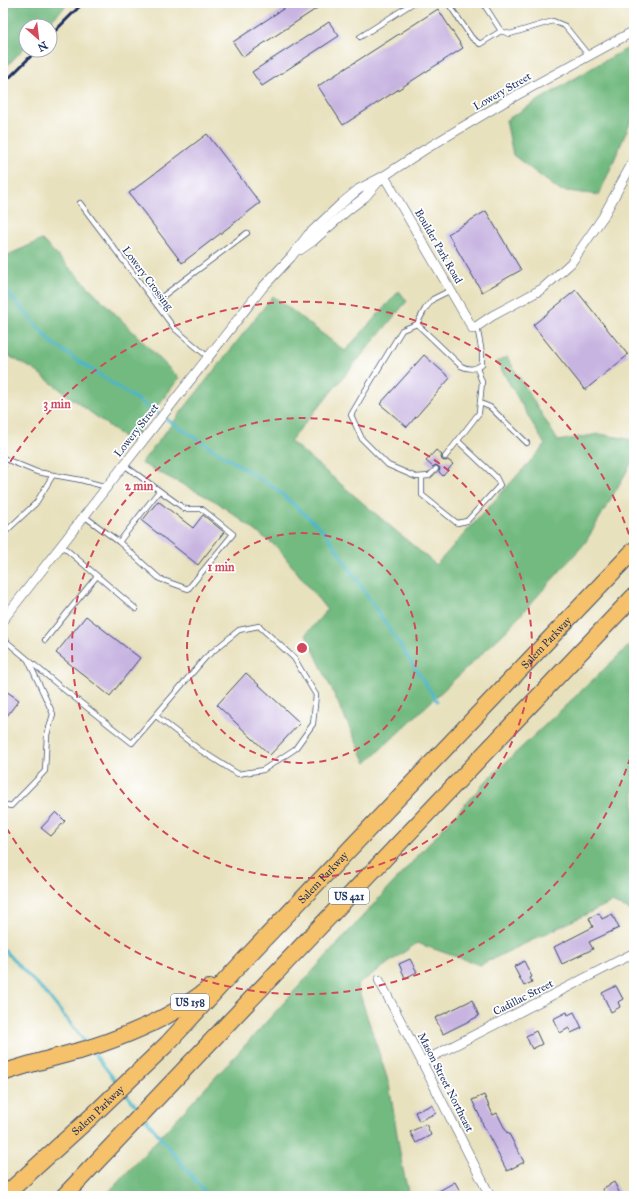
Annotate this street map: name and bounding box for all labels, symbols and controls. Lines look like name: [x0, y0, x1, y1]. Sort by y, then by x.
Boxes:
north arrow: [18, 18, 58, 58]
text: N: [35, 38, 50, 55]
street label: Lowery Street: [471, 70, 533, 113]
street label: Boulder Park Road: [412, 207, 465, 286]
street label: Lowery Crossing: [119, 244, 176, 313]
text: 3 min: [43, 397, 71, 412]
street label: Lowery Street: [111, 401, 161, 460]
text: 2 min: [125, 479, 154, 493]
text: 1 min: [207, 560, 235, 574]
street label: Salem Parkway: [519, 614, 575, 672]
centre of rings: [295, 641, 309, 655]
street label: Salem Parkway: [295, 848, 351, 906]
road number: US 421: [329, 888, 369, 904]
street label: Cadillac Street: [491, 977, 556, 1018]
road number: US 158: [171, 994, 209, 1010]
street label: Mason Street Northeast: [415, 1030, 476, 1134]
street label: Salem Parkway: [69, 1082, 127, 1138]

